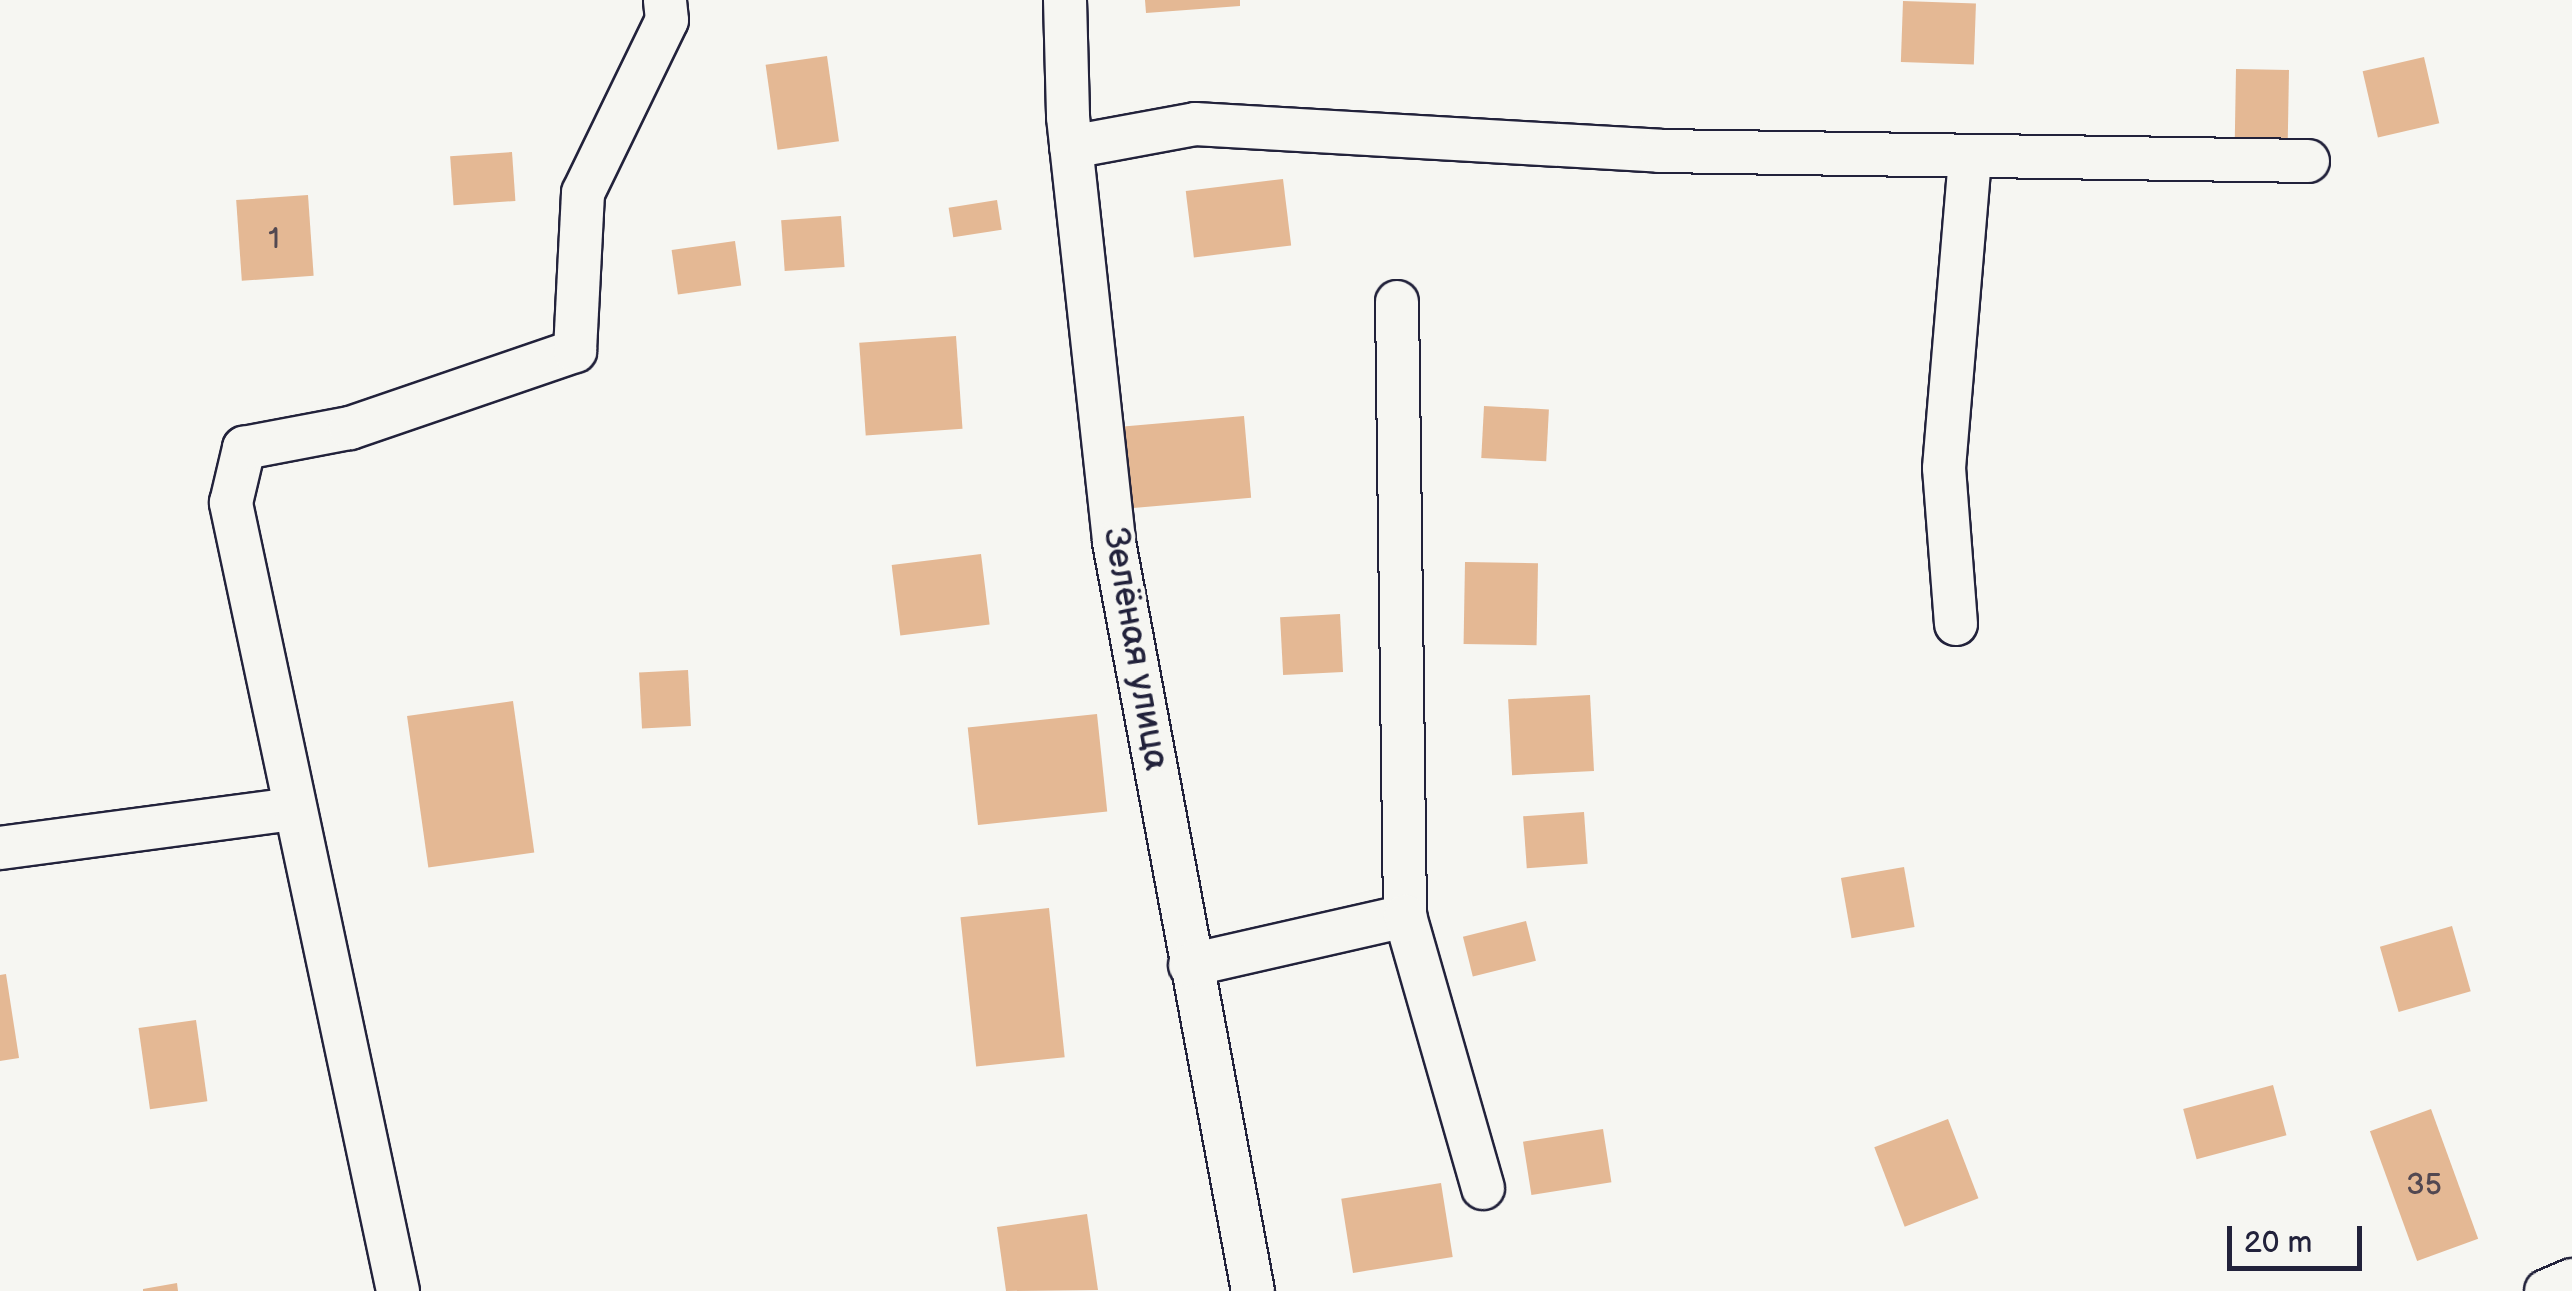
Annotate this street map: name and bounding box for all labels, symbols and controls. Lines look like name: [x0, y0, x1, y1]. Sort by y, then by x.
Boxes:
house number: 1: [268, 221, 280, 257]
street label: Зелёная улица: [1093, 525, 1177, 773]
house number: 35: [2406, 1167, 2442, 1203]
scale bar: [2232, 1206, 2367, 1268]
text: 20 m: [2244, 1225, 2312, 1261]

